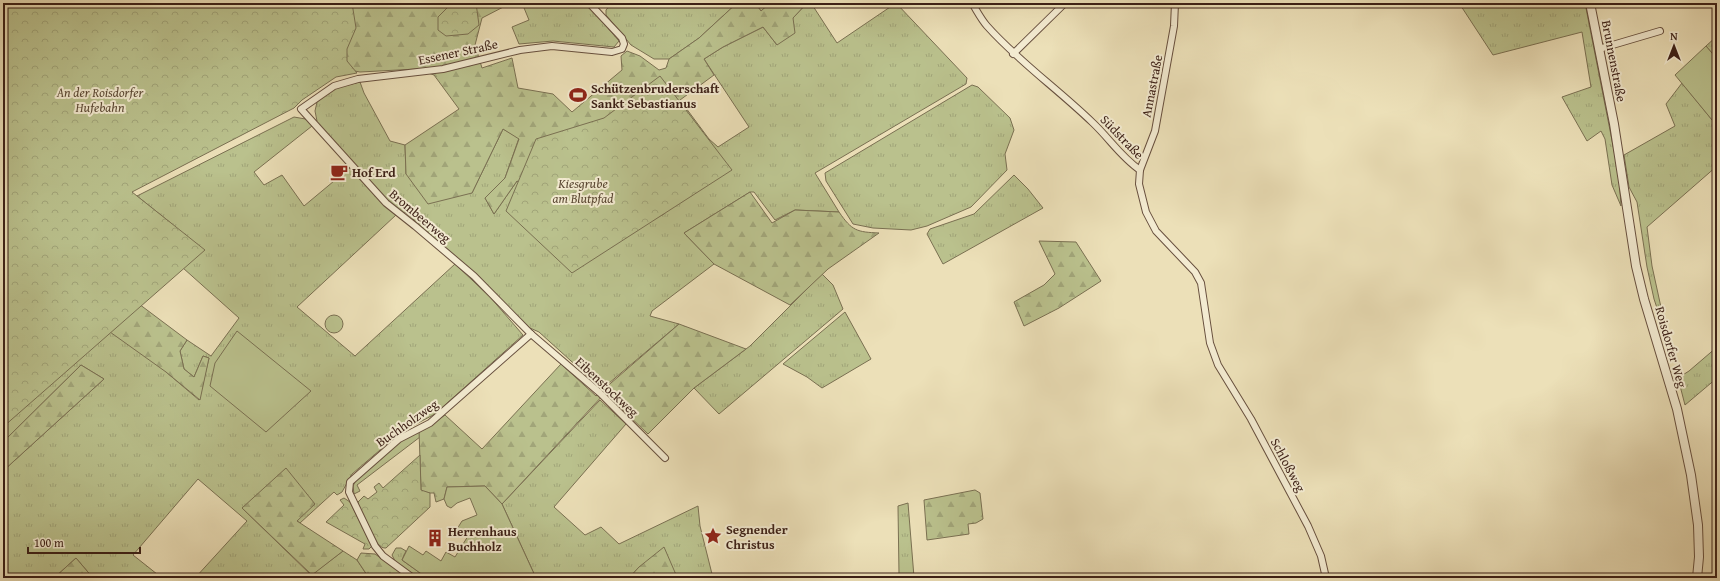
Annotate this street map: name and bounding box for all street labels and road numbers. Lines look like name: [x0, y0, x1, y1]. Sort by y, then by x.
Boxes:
street label: Brunnenstraße: [1597, 19, 1631, 103]
street label: Essener Straße: [417, 34, 499, 70]
street label: Annastraße: [1137, 53, 1167, 119]
street label: Südstraße: [1096, 111, 1148, 163]
street label: Brombeerweg: [385, 184, 455, 248]
street label: Roisdorfer Weg: [1650, 304, 1692, 390]
street label: Eibenstockweg: [571, 353, 643, 422]
street label: Buchholzweg: [372, 394, 442, 451]
street label: Schloßweg: [1266, 435, 1310, 496]

